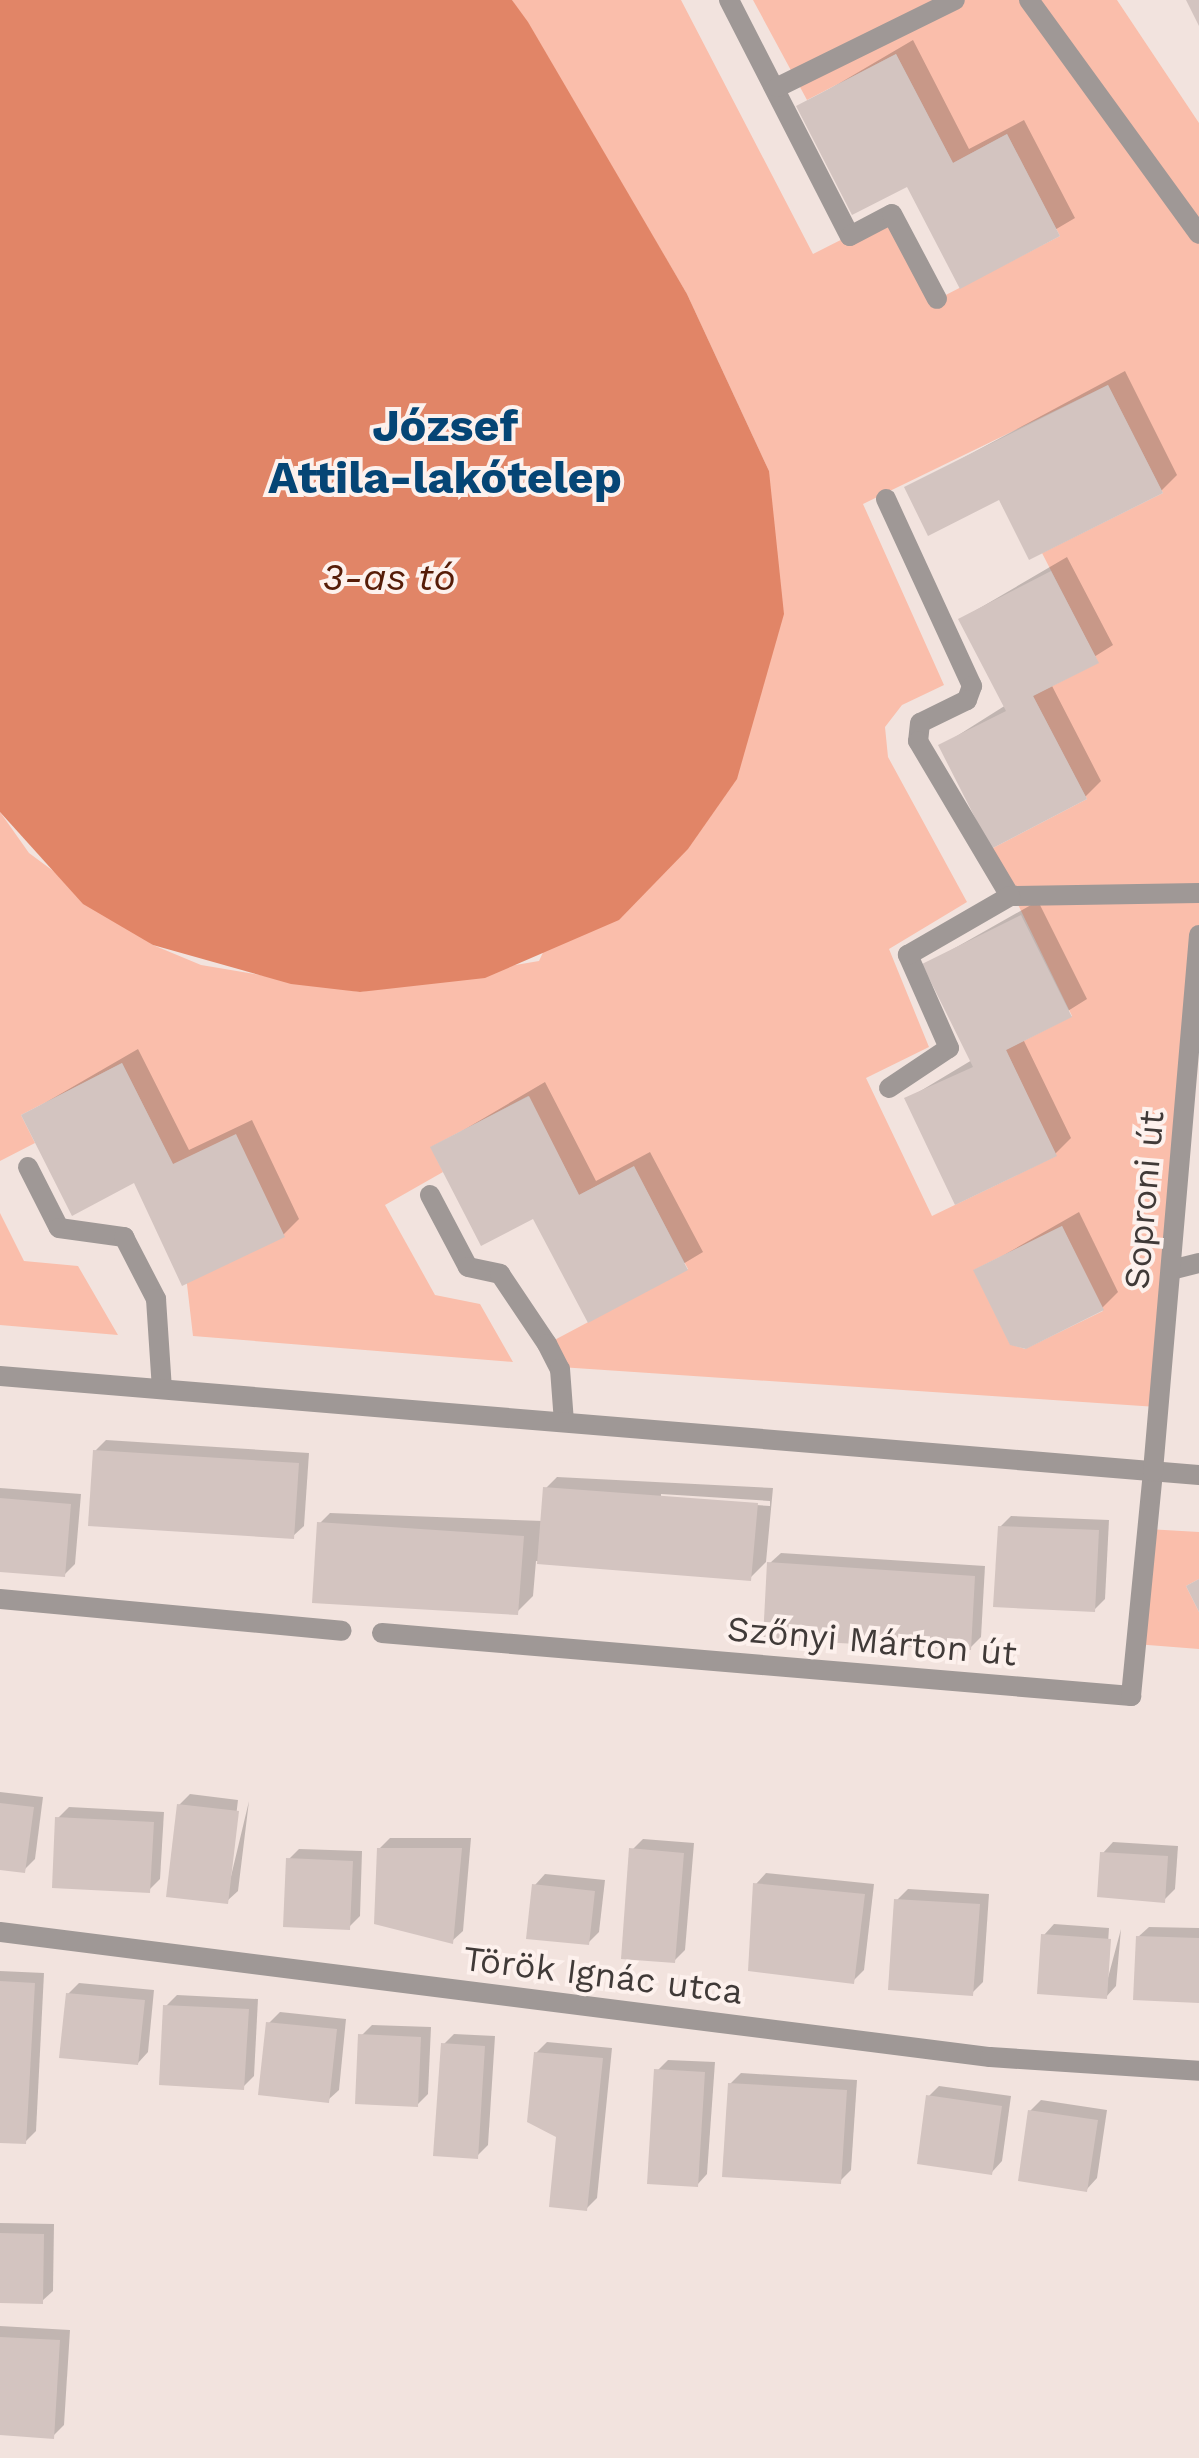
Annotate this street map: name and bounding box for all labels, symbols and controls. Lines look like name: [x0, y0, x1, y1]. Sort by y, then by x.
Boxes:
district label: József Attila-lakótelep: [268, 399, 622, 505]
water label: 3-as tó: [322, 555, 456, 601]
street label: Soproni út: [1115, 1109, 1173, 1291]
street label: Szőnyi Márton út: [726, 1607, 1018, 1675]
street label: Török Ignác utca: [460, 1937, 746, 2013]

